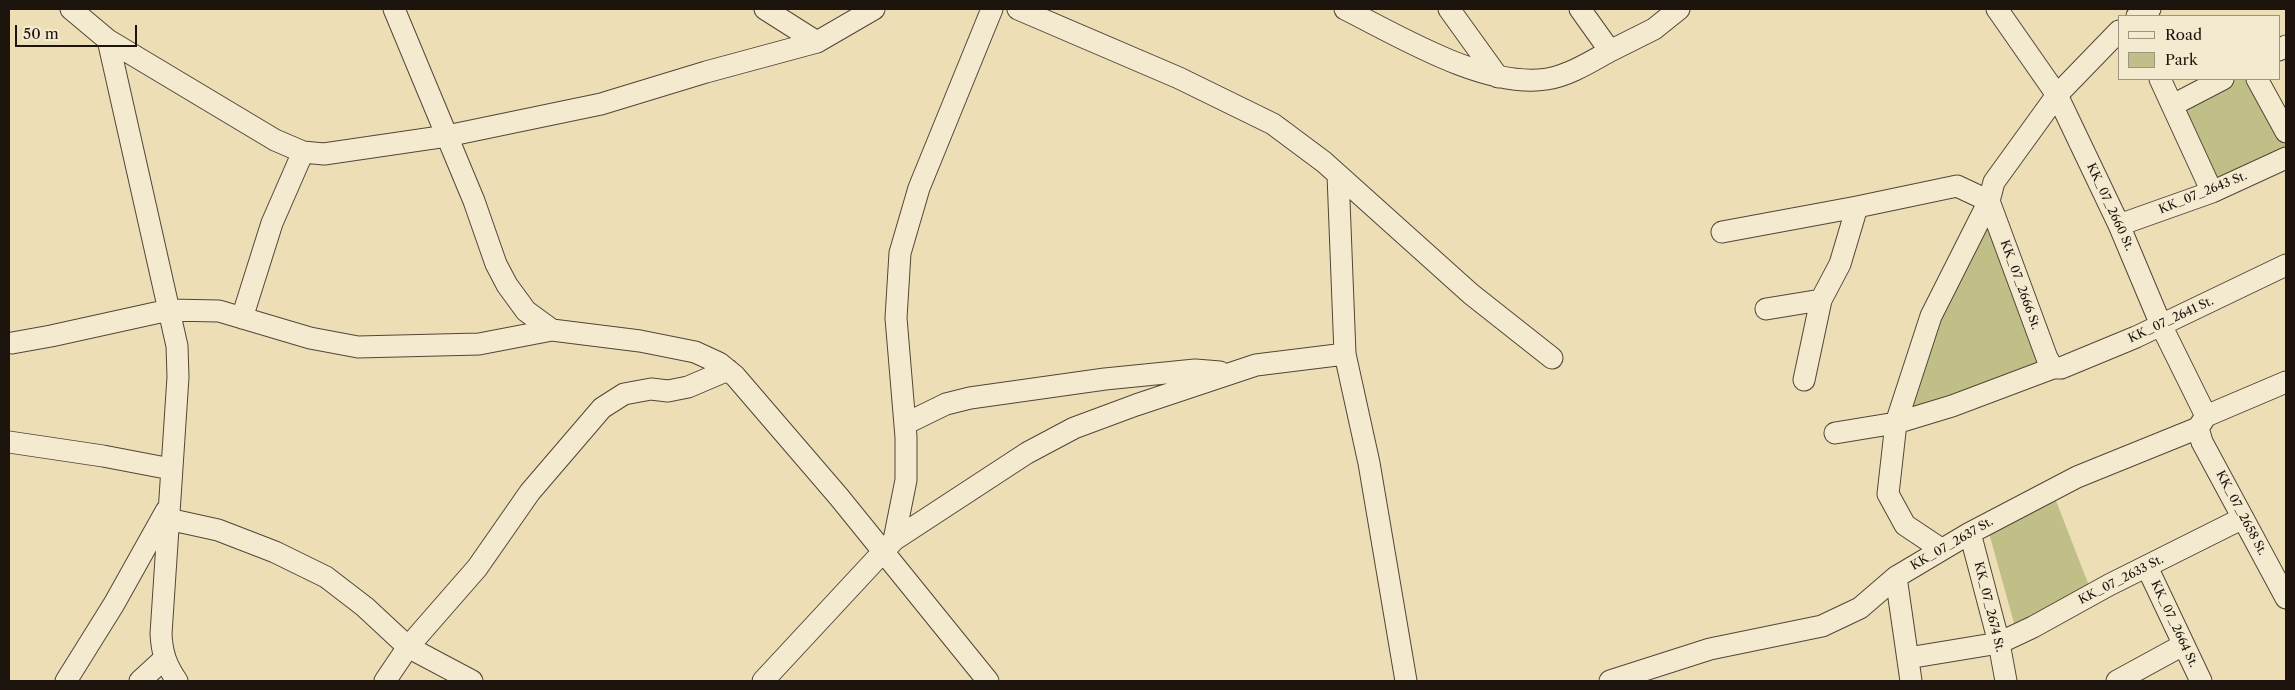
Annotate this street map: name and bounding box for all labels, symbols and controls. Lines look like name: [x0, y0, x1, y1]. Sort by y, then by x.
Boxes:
scale bar: [18, 15, 140, 47]
legend: [2118, 15, 2280, 80]
text: 50 m: [23, 24, 59, 43]
text: Road: [2165, 25, 2202, 44]
text: Park: [2165, 50, 2198, 69]
street label: KK_07_2660 St.: [2083, 161, 2137, 253]
street label: KK_07_2643 St.: [2157, 169, 2249, 217]
street label: KK_07_2666 St.: [1997, 238, 2043, 332]
street label: KK_07_2641 St.: [2126, 294, 2216, 346]
street label: KK_07_2658 St.: [2213, 468, 2269, 558]
street label: KK_07_2637 St.: [1908, 515, 1996, 573]
street label: KK_07_2633 St.: [2076, 552, 2166, 608]
street label: KK_07_2674 St.: [1971, 560, 2007, 654]
street label: KK_07_2664 St.: [2148, 578, 2200, 670]

